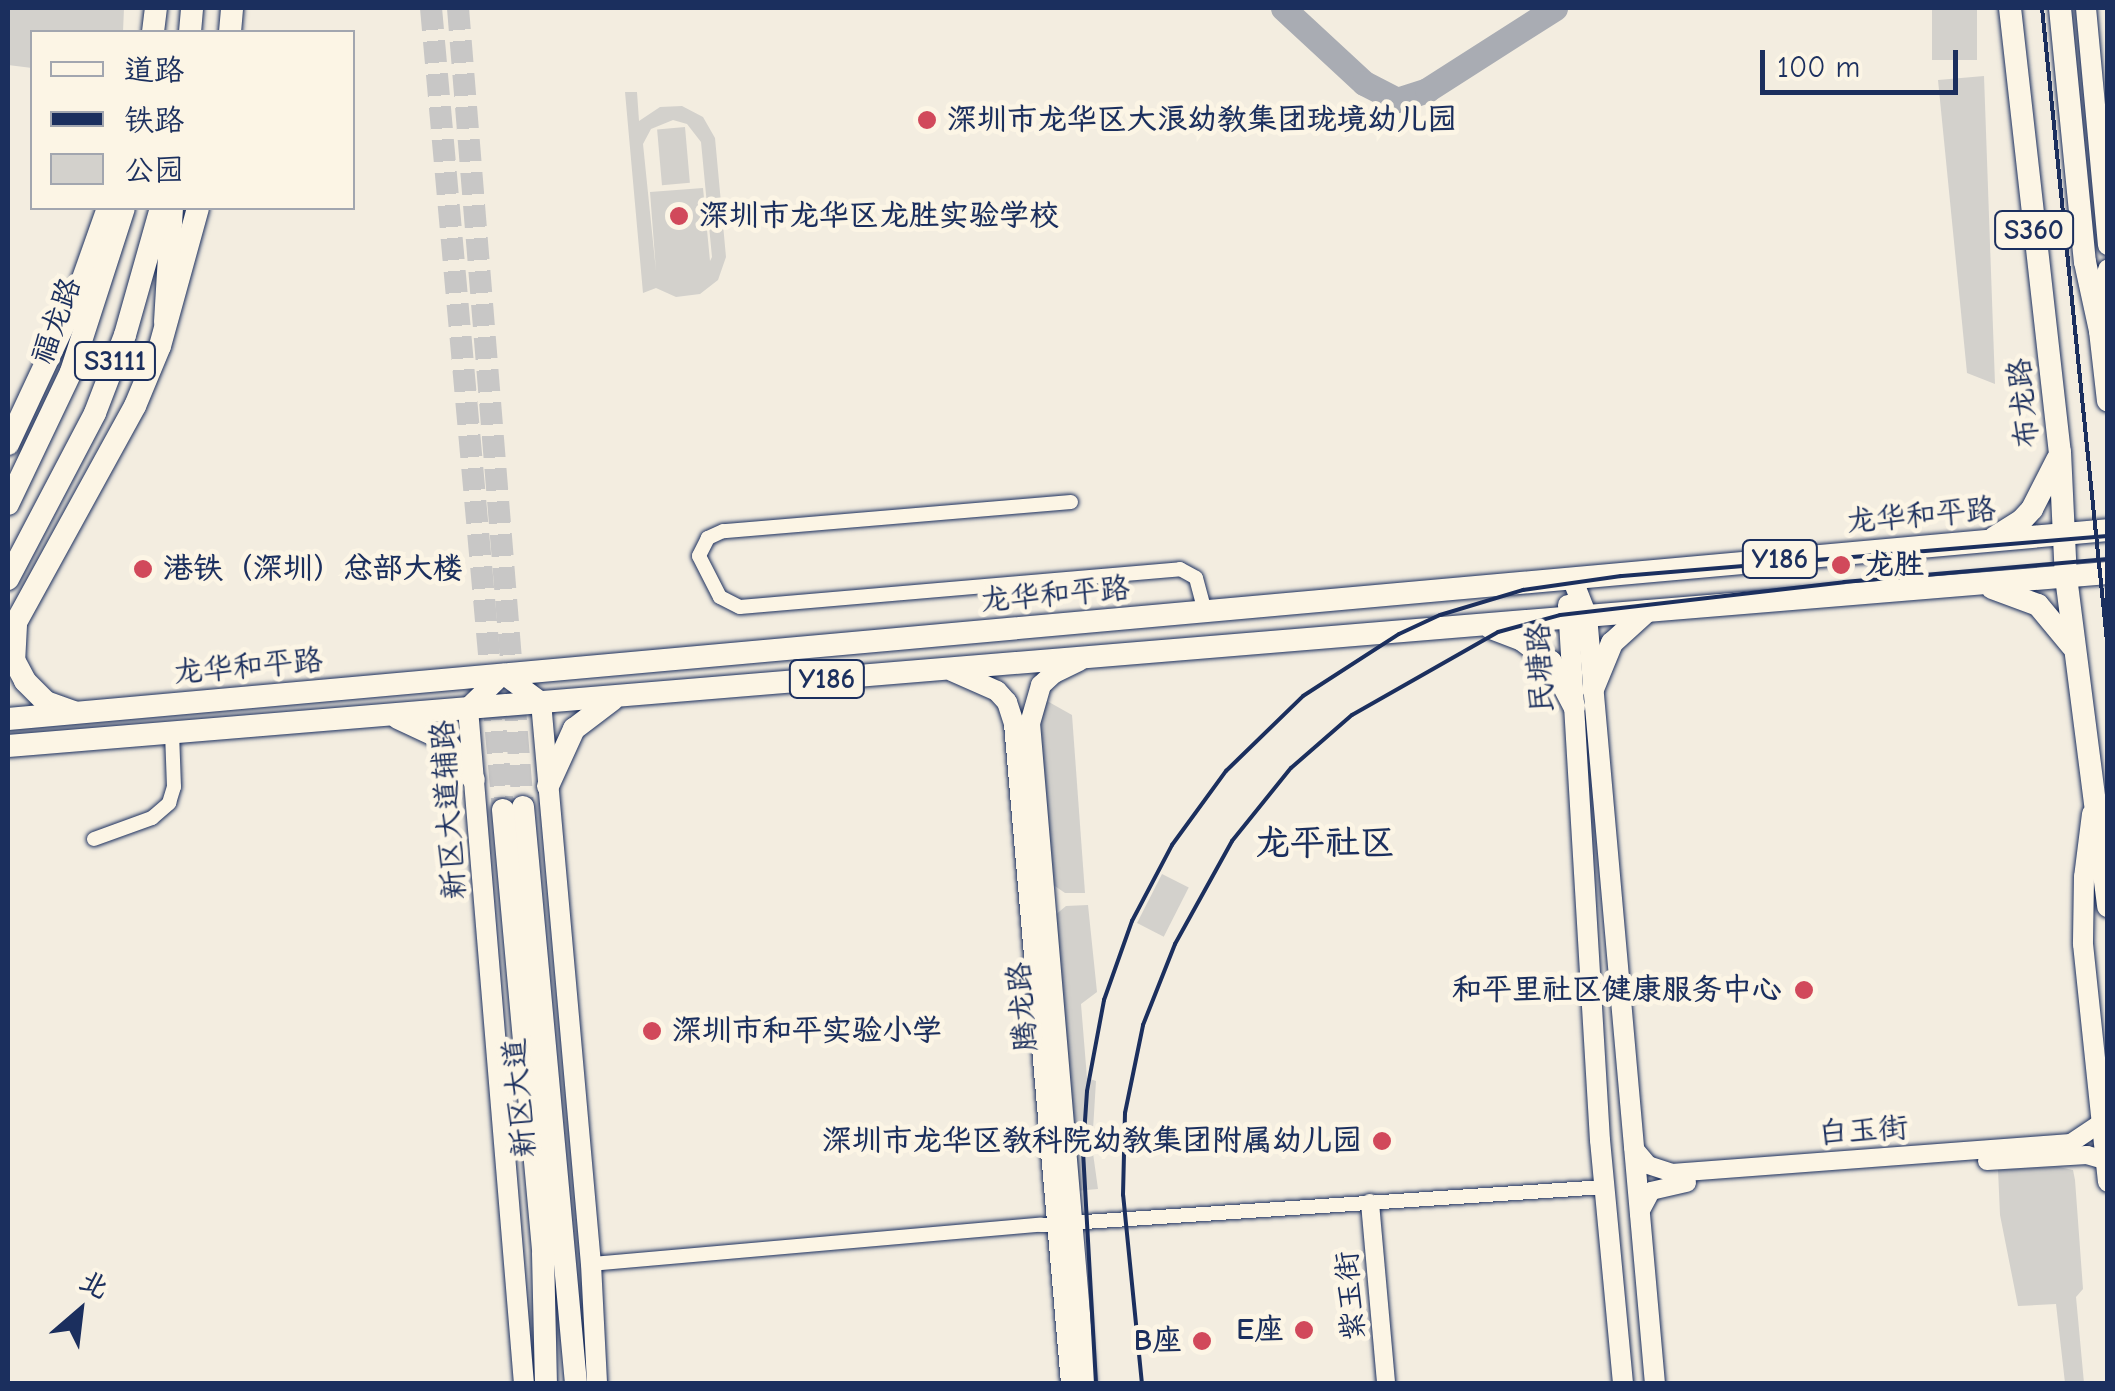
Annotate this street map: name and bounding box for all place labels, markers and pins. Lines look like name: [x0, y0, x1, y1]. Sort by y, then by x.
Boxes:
place label: 深圳市龙华区大浪幼教集团珑境幼儿园: [947, 102, 1457, 138]
marker: 深圳市龙华区大浪幼教集团珑境幼儿园: [916, 109, 938, 131]
place label: 深圳市龙华区龙胜实验学校: [699, 198, 1059, 234]
marker: 深圳市龙华区龙胜实验学校: [668, 205, 690, 227]
place label: 龙胜: [1864, 547, 1924, 583]
place label: 港铁（深圳）总部大楼: [163, 551, 463, 587]
marker: 龙胜: [1828, 552, 1854, 578]
marker: 港铁（深圳）总部大楼: [132, 558, 154, 580]
place label: 和平里社区健康服务中心: [1452, 972, 1782, 1008]
marker: 和平里社区健康服务中心: [1791, 977, 1817, 1003]
place label: 深圳市和平实验小学: [672, 1013, 942, 1049]
marker: 深圳市和平实验小学: [641, 1020, 663, 1042]
place label: 深圳市龙华区教科院幼教集团附属幼儿园: [822, 1123, 1362, 1159]
marker: 深圳市龙华区教科院幼教集团附属幼儿园: [1371, 1130, 1393, 1152]
place label: E座: [1236, 1312, 1284, 1348]
marker: E座: [1293, 1319, 1315, 1341]
place label: B座: [1134, 1323, 1182, 1359]
marker: B座: [1191, 1330, 1213, 1352]

